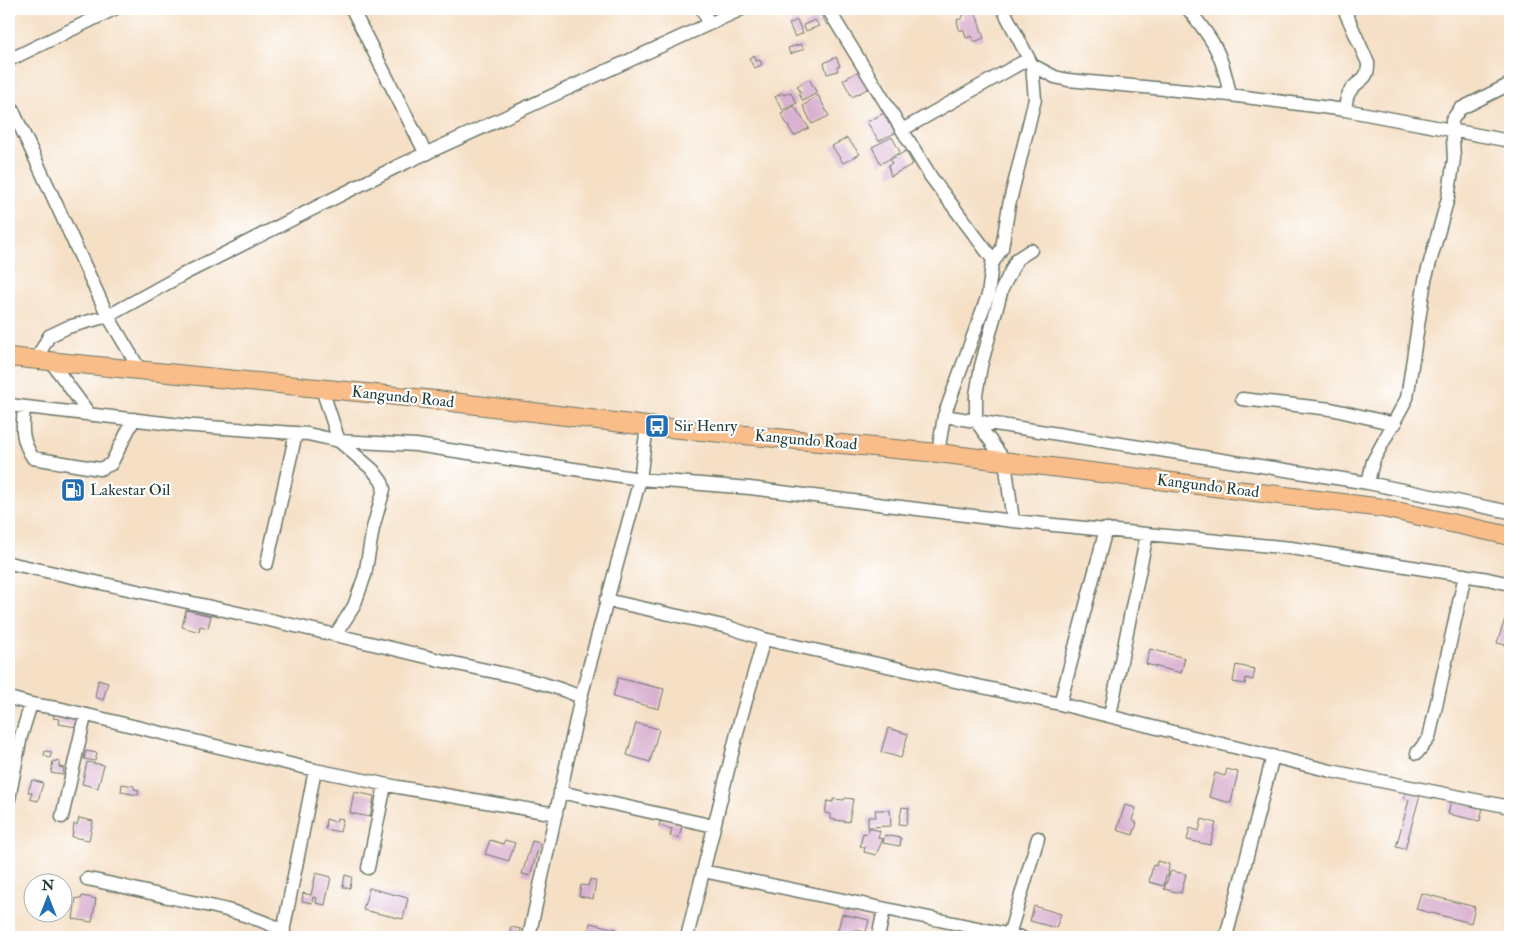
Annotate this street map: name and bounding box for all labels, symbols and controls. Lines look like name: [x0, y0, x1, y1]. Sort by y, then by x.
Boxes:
street label: Kangundo Road: [351, 382, 455, 412]
bus stop icon: Sir Henry: [644, 413, 670, 439]
place label: Sir Henry: [674, 416, 738, 436]
street label: Kangundo Road: [754, 426, 858, 454]
street label: Kangundo Road: [1156, 470, 1260, 502]
fuel station icon: Lakestar Oil: [60, 477, 86, 503]
place label: Lakestar Oil: [90, 480, 170, 500]
north arrow: [22, 874, 72, 924]
text: N: [41, 877, 55, 894]

